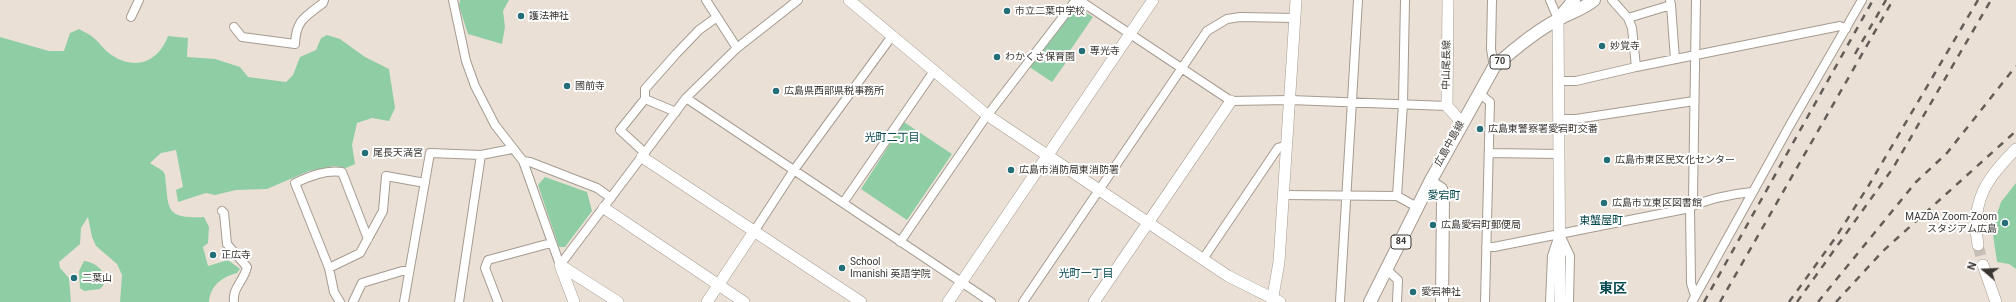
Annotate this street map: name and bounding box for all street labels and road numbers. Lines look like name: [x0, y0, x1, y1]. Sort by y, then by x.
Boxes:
street label: 中山尾長線: [1441, 40, 1453, 90]
road number: 70: [1490, 55, 1510, 69]
street label: 広島中島線: [1433, 119, 1467, 169]
road number: 84: [1391, 235, 1411, 249]

